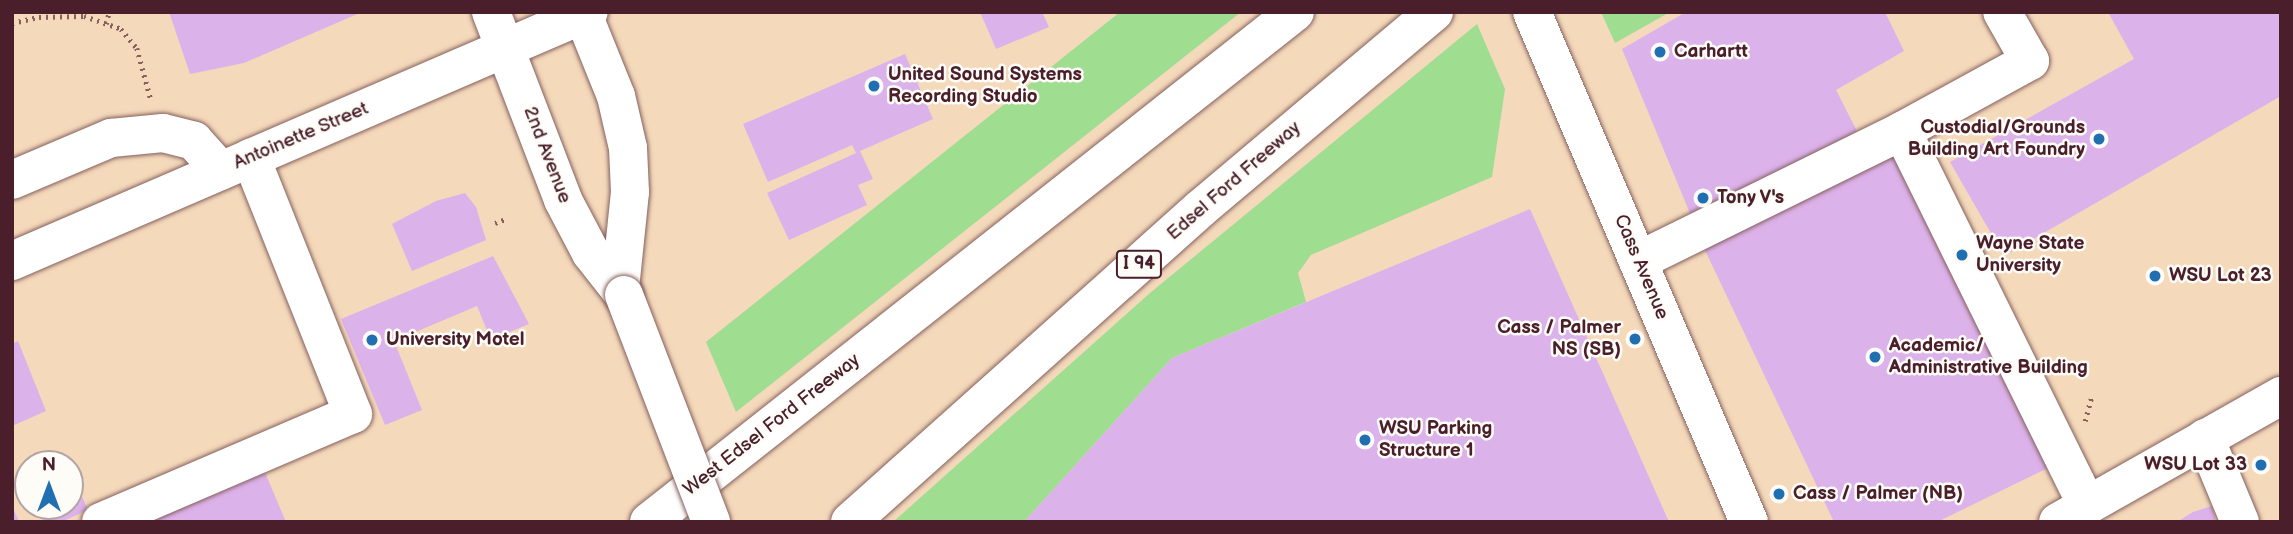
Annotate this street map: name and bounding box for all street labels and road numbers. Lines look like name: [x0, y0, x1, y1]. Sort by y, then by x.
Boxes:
street label: Antoinette Street: [230, 97, 372, 175]
street label: 2nd Avenue: [518, 103, 576, 207]
street label: Edsel Ford Freeway: [1162, 117, 1306, 245]
street label: Cass Avenue: [1609, 211, 1673, 323]
road number: I 94: [1114, 250, 1164, 278]
street label: West Edsel Ford Freeway: [679, 349, 865, 501]

